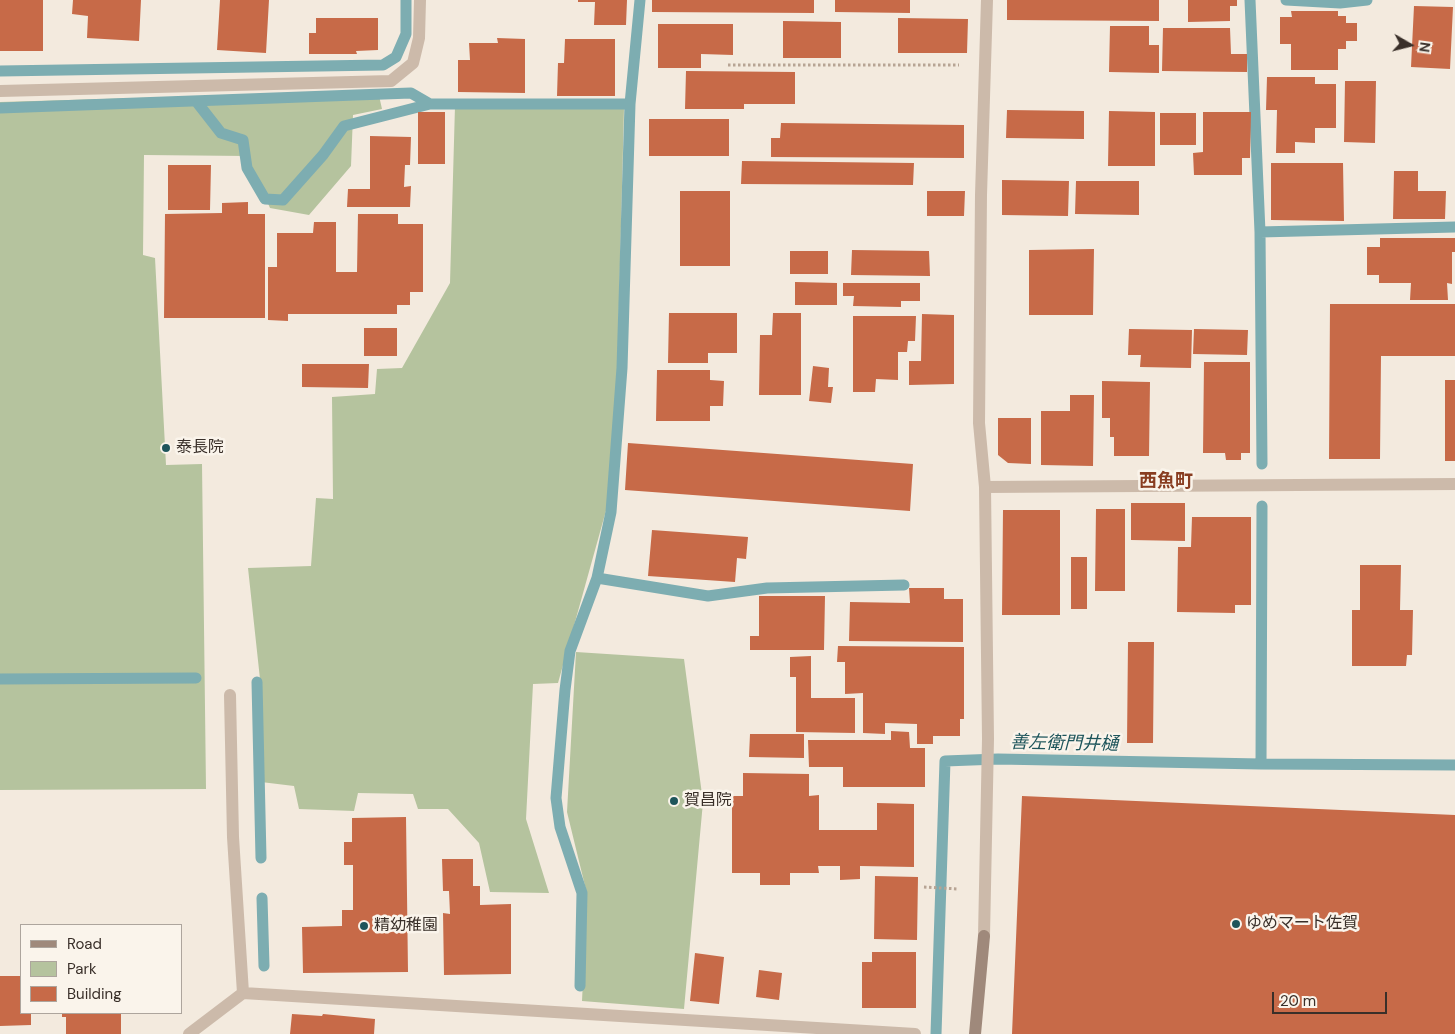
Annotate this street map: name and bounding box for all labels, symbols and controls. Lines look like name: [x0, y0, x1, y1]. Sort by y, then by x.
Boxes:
north arrow: [1385, 20, 1435, 70]
text: N: [1415, 41, 1434, 53]
place label: 泰長院: [176, 438, 224, 458]
marker: 泰長院: [160, 442, 172, 454]
district label: 西魚町: [1139, 471, 1193, 493]
water label: 善左衛門井樋: [1010, 732, 1118, 756]
place label: 賀昌院: [684, 791, 732, 811]
marker: 賀昌院: [668, 795, 680, 807]
place label: ゆめマート佐賀: [1246, 914, 1358, 934]
place label: 精幼稚園: [374, 916, 438, 936]
marker: ゆめマート佐賀: [1230, 918, 1242, 930]
marker: 精幼稚園: [358, 920, 370, 932]
legend: [20, 924, 182, 1014]
text: Road: [67, 934, 102, 954]
text: Park: [67, 959, 97, 979]
scale bar: [1275, 982, 1390, 1014]
text: Building: [67, 984, 122, 1004]
text: 20 m: [1280, 991, 1316, 1011]

